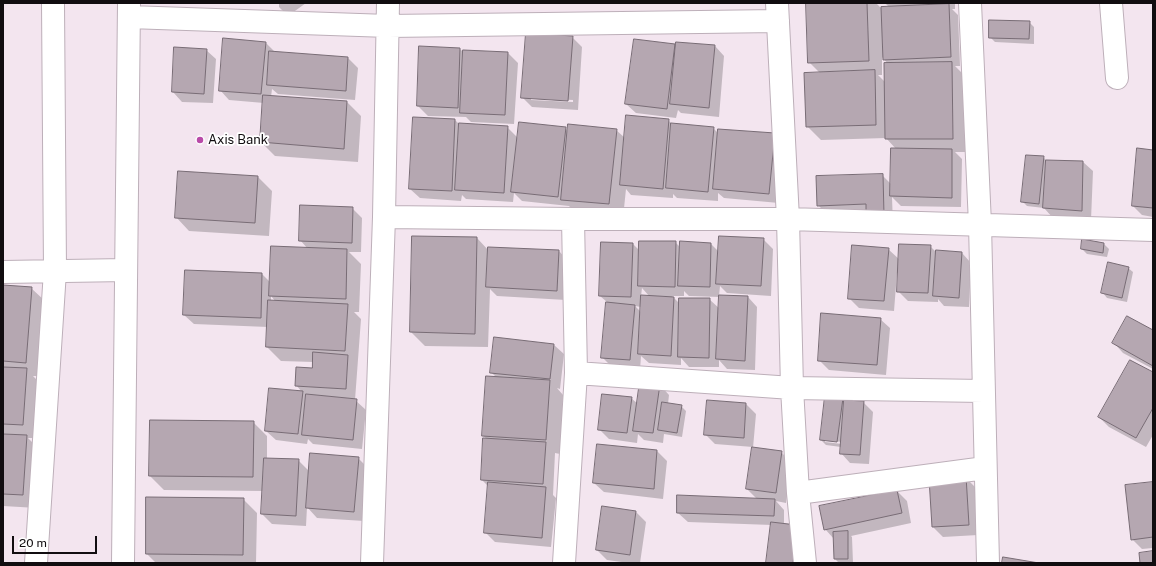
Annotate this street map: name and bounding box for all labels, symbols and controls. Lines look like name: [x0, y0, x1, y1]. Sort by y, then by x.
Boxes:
place label: Axis Bank: [208, 132, 268, 148]
marker: Axis Bank: [195, 135, 205, 145]
scale bar: [14, 528, 99, 554]
text: 20 m: [19, 536, 47, 550]

